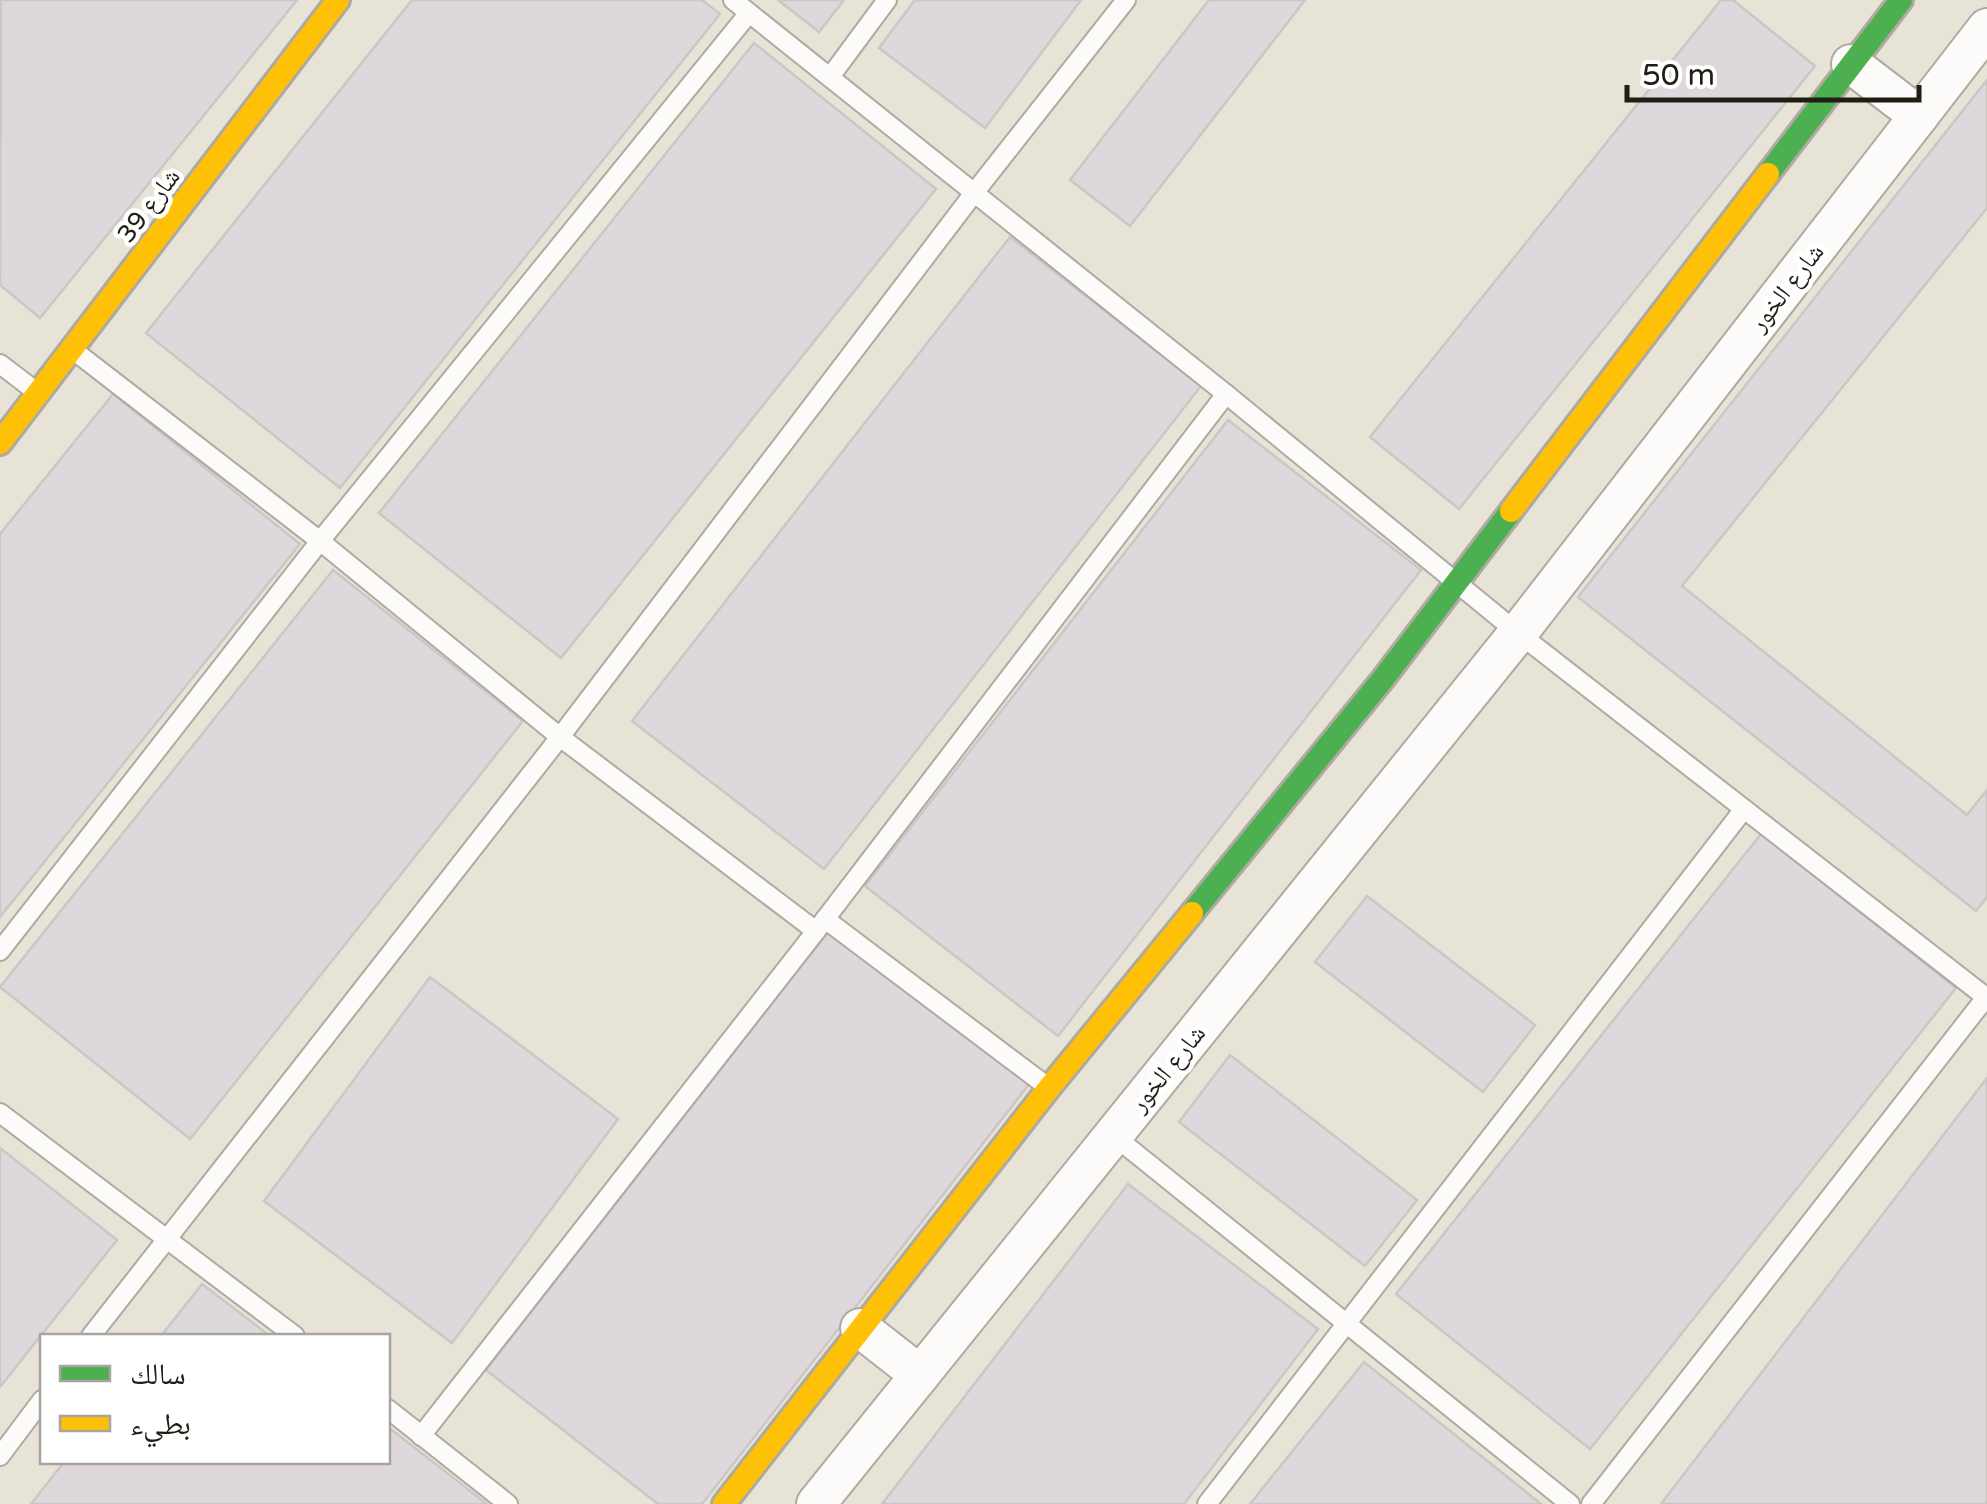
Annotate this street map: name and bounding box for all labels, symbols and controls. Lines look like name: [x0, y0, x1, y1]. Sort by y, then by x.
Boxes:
scale bar: [1627, 40, 1920, 102]
text: 50 m: [1642, 57, 1715, 94]
street label: شارع 39: [111, 162, 186, 249]
street label: شارع الخور: [1743, 238, 1830, 338]
street label: شارع الخور: [1123, 1019, 1212, 1119]
legend: [40, 1334, 390, 1464]
text: سالك: [130, 1356, 186, 1393]
text: بطيء: [130, 1406, 191, 1448]

